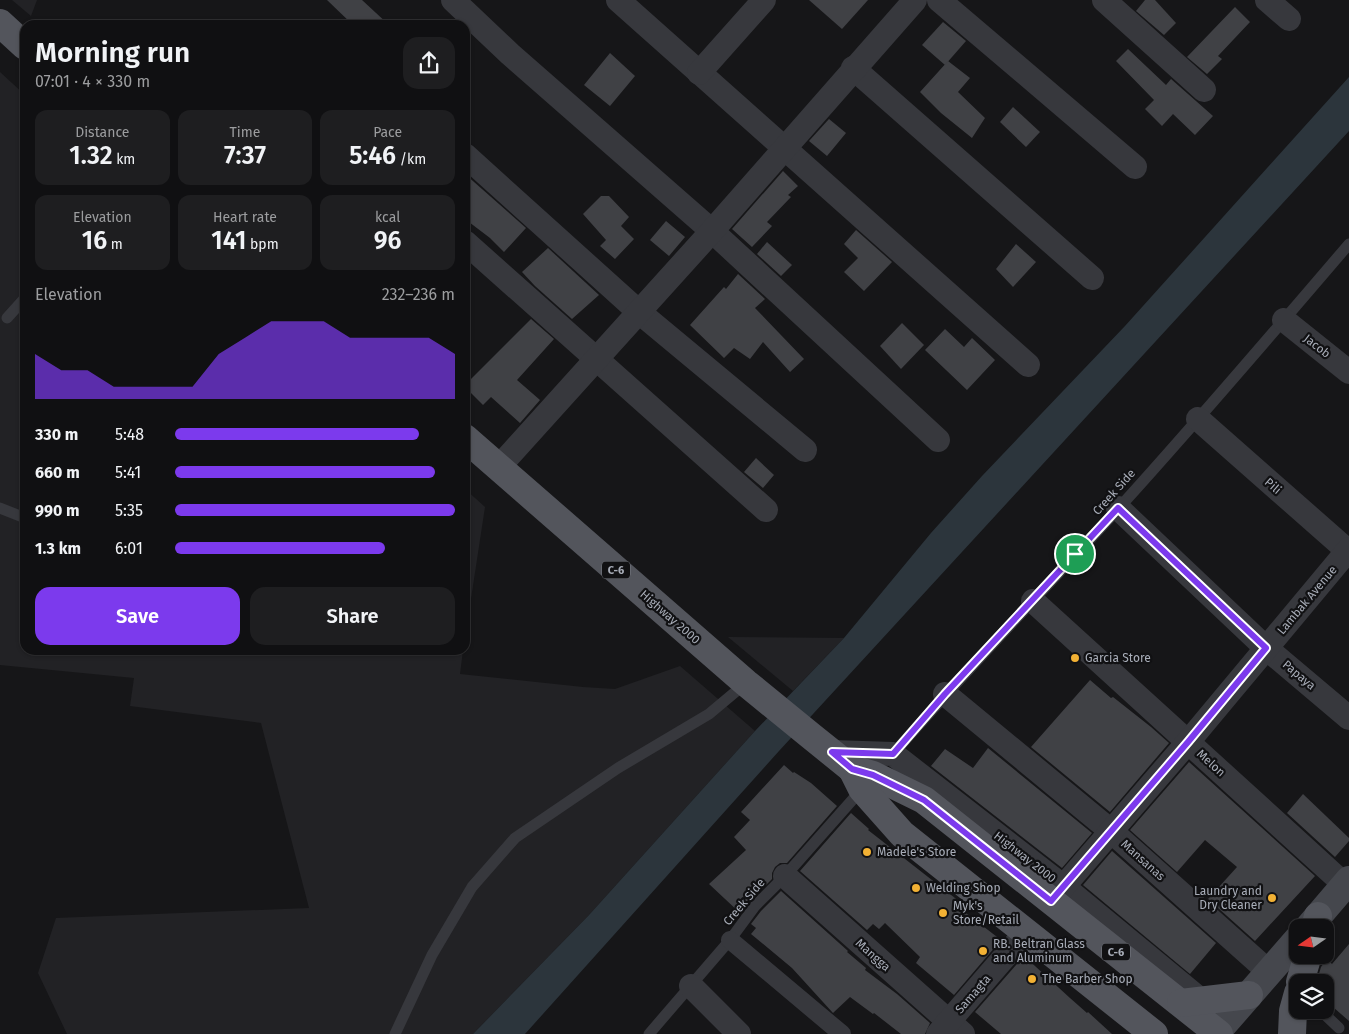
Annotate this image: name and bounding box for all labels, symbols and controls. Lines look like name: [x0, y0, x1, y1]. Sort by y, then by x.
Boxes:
text: Morning run: [35, 36, 190, 69]
button: share: [403, 37, 455, 89]
text: 07:01 · 4 × 330 m: [35, 72, 150, 91]
text: Distance: [75, 124, 129, 141]
text: Time: [230, 124, 260, 141]
text: Pace: [373, 124, 402, 141]
text: 1.32: [69, 141, 112, 171]
text: 7:37: [224, 141, 266, 171]
text: 5:46: [349, 141, 396, 171]
text: km: [112, 151, 135, 168]
text: /km: [396, 151, 426, 168]
text: Elevation: [73, 209, 132, 226]
text: Heart rate: [213, 209, 277, 226]
text: kcal: [375, 209, 400, 226]
text: 16: [82, 226, 107, 256]
text: 141: [211, 226, 246, 256]
text: 96: [374, 226, 402, 256]
text: m: [107, 236, 123, 253]
text: bpm: [246, 236, 279, 253]
text: Elevation: [35, 285, 102, 304]
text: 232–236 m: [382, 285, 455, 304]
street label: Jacob: [1301, 331, 1333, 361]
text: 330 m: [35, 425, 78, 444]
text: 5:48: [115, 425, 144, 444]
text: 660 m: [35, 463, 80, 482]
text: 5:41: [115, 463, 141, 482]
street label: Creek Side: [1090, 466, 1138, 518]
street label: Pili: [1262, 475, 1284, 497]
text: 990 m: [35, 501, 80, 520]
text: 5:35: [115, 501, 143, 520]
pin: [1054, 533, 1096, 575]
text: 1.3 km: [35, 539, 81, 558]
text: 6:01: [115, 539, 143, 558]
icon: arrive: [1061, 540, 1089, 568]
road number: C-6: [602, 562, 630, 578]
street label: Lambak Avenue: [1274, 563, 1340, 637]
button: Save: [35, 587, 240, 645]
button: Share: [250, 587, 455, 645]
street label: Highway 2000: [637, 587, 703, 647]
place label: Garcia Store: [1085, 651, 1151, 665]
marker: Garcia Store: [1069, 652, 1081, 664]
street label: Papaya: [1280, 657, 1318, 693]
street label: Melon: [1194, 747, 1228, 779]
street label: Highway 2000: [991, 828, 1059, 886]
street label: Mansanas: [1118, 837, 1168, 884]
place label: Madele's Store: [877, 845, 956, 859]
marker: Madele's Store: [861, 846, 873, 858]
street label: Creek Side: [720, 876, 768, 928]
place label: Welding Shop: [926, 881, 1001, 895]
marker: Welding Shop: [910, 882, 922, 894]
place label: Laundry and Dry Cleaner: [1194, 884, 1262, 912]
marker: Laundry and Dry Cleaner: [1266, 892, 1278, 904]
place label: Myk's Store/Retail: [953, 899, 1020, 927]
marker: Myk's Store/Retail: [937, 907, 949, 919]
north arrow: [1289, 919, 1334, 964]
map controls: [1289, 919, 1334, 1019]
street label: Mangga: [853, 936, 893, 974]
place label: RB. Beltran Glass and Aluminum: [993, 937, 1085, 965]
road number: C-6: [1102, 944, 1130, 960]
marker: RB. Beltran Glass and Aluminum: [977, 945, 989, 957]
street label: Samagta: [952, 972, 994, 1016]
place label: The Barber Shop: [1042, 972, 1133, 986]
marker: The Barber Shop: [1026, 973, 1038, 985]
button: layers: [1289, 974, 1334, 1019]

